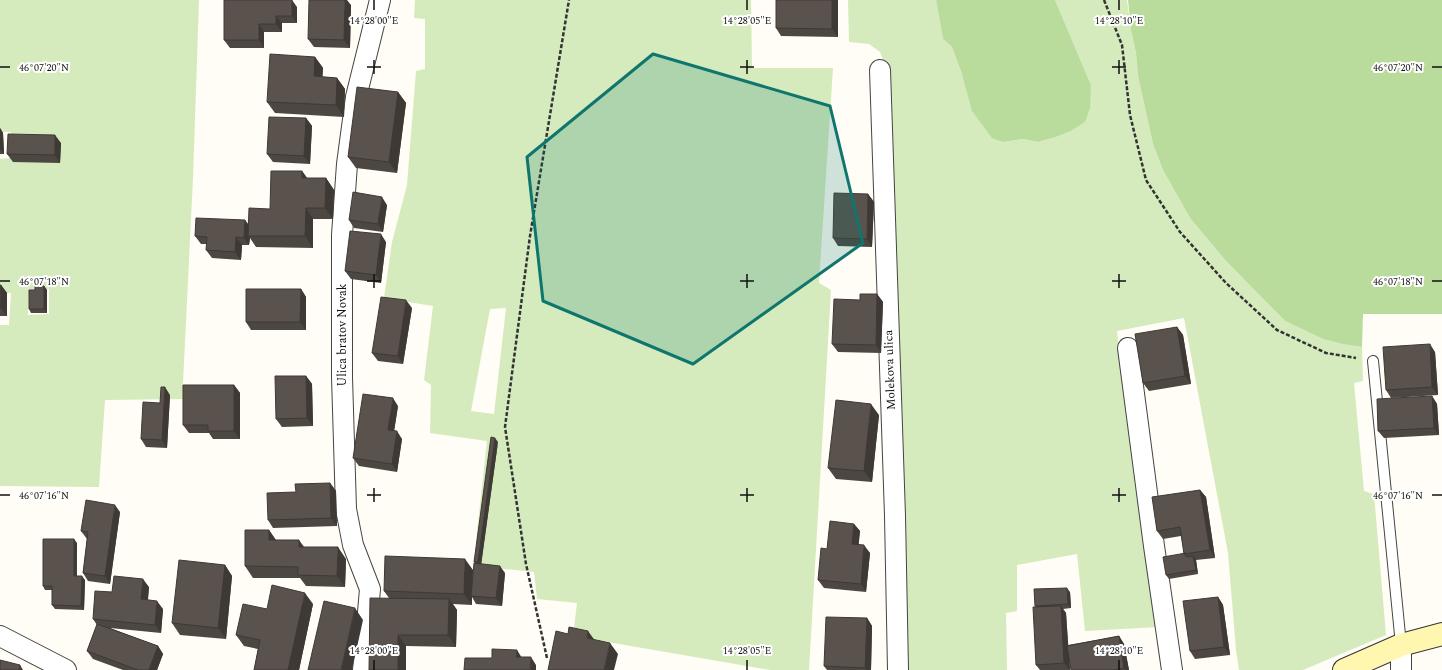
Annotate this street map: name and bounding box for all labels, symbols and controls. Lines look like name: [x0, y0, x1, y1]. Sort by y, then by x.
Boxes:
text: 14°28'00"E: [350, 13, 398, 29]
text: 14°28'05"E: [723, 13, 771, 29]
text: 14°28'10"E: [1095, 13, 1143, 29]
text: 46°07'20"N: [19, 60, 69, 76]
text: 46°07'20"N: [1373, 60, 1423, 76]
text: 46°07'18"N: [19, 274, 69, 290]
text: 46°07'18"N: [1373, 274, 1423, 290]
street label: Ulica bratov Novak: [333, 283, 352, 386]
street label: Molekova ulica: [879, 329, 901, 411]
text: 46°07'16"N: [19, 488, 69, 504]
text: 46°07'16"N: [1373, 488, 1423, 504]
text: 14°28'00"E: [350, 643, 398, 659]
text: 14°28'05"E: [723, 643, 771, 659]
text: 14°28'10"E: [1095, 643, 1143, 659]

